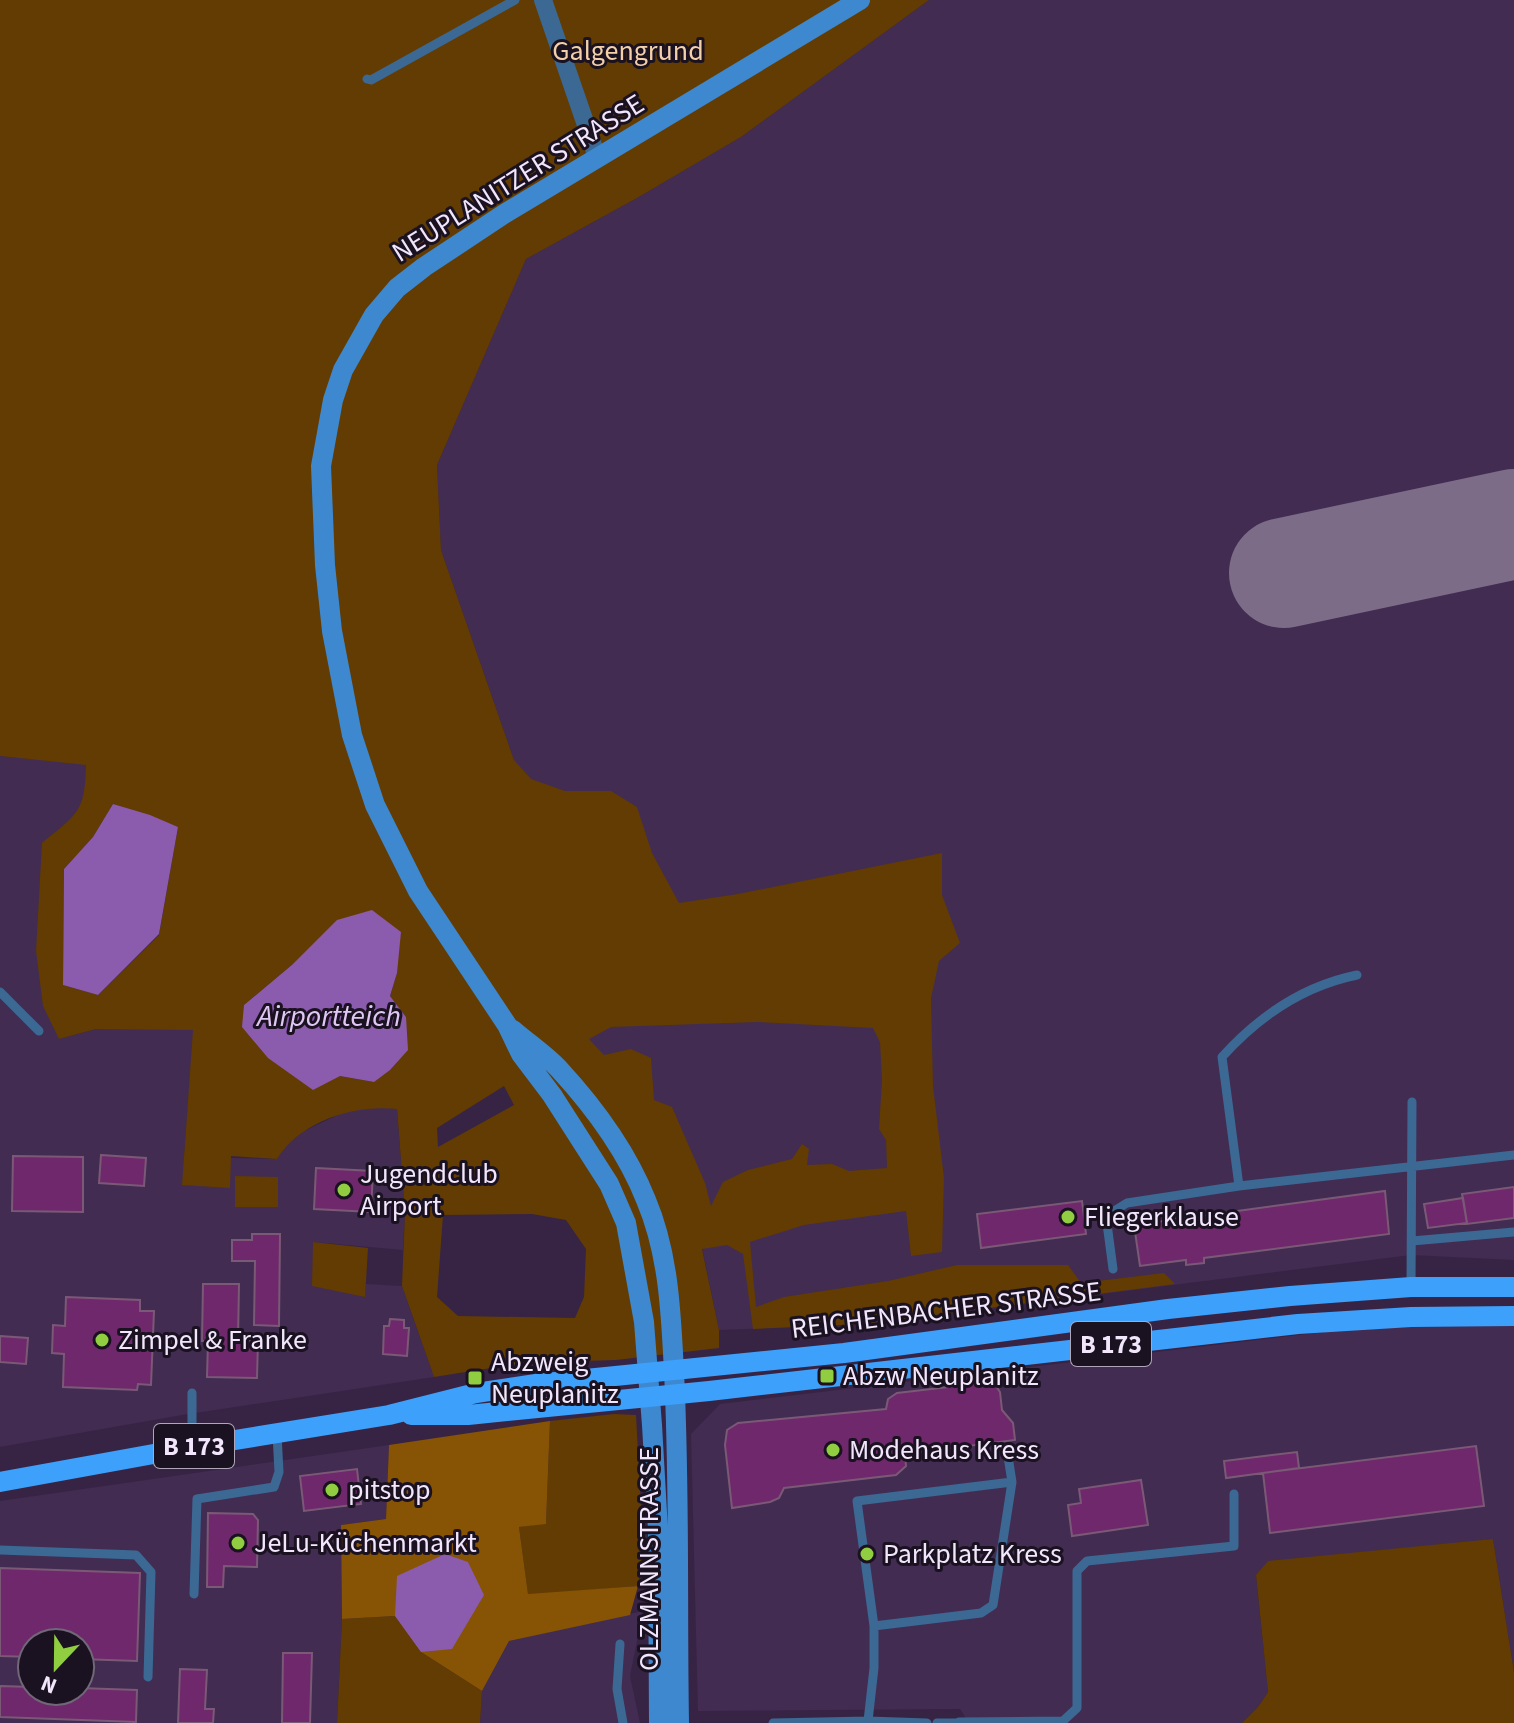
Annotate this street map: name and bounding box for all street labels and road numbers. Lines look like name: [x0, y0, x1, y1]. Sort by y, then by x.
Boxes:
street label: NEUPLANITZER STRASSE: [384, 84, 652, 272]
street label: REICHENBACHER STRASSE: [789, 1271, 1103, 1349]
road number: B 173: [1071, 1322, 1151, 1366]
road number: B 173: [154, 1424, 234, 1468]
street label: OLZMANNSTRASSE: [629, 1447, 669, 1671]

